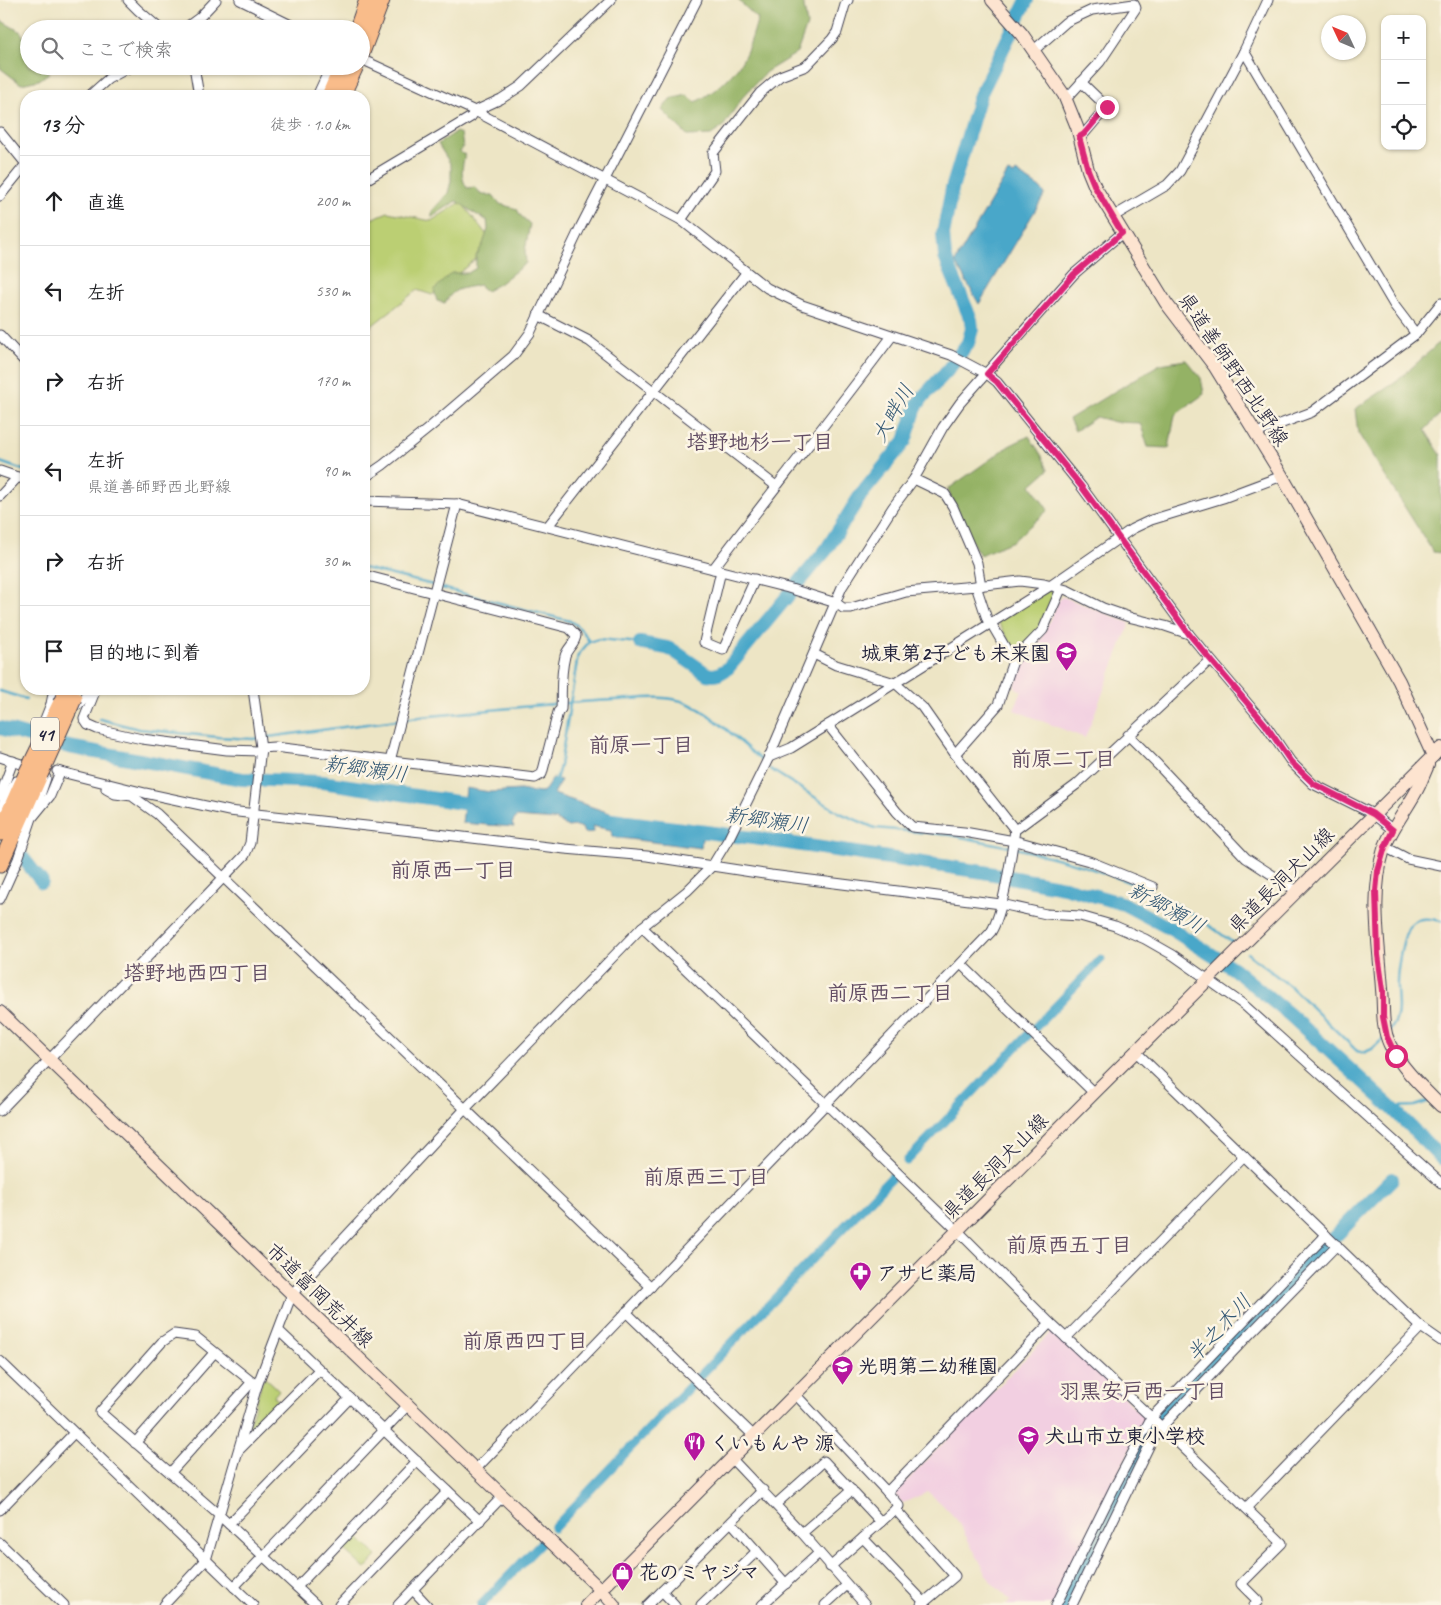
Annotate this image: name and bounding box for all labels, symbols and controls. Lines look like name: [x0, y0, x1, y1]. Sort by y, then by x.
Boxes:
north arrow: [1321, 15, 1366, 60]
map controls: [1381, 15, 1426, 150]
button: +: [1381, 15, 1426, 60]
search box: [20, 20, 370, 75]
icon: search: [38, 34, 66, 62]
text: ここで検索: [78, 38, 173, 62]
button: −: [1381, 60, 1426, 105]
route end: [1096, 96, 1119, 119]
button: locate: [1381, 105, 1426, 150]
text: 13 分: [40, 112, 85, 138]
text: 徒歩 · 1.0 km: [270, 115, 350, 135]
icon: ahead: [40, 187, 68, 215]
text: 直進: [87, 191, 125, 215]
text: 200 m: [316, 191, 350, 211]
icon: left: [40, 277, 68, 305]
text: 左折: [87, 281, 125, 305]
text: 530 m: [316, 281, 350, 301]
street label: 県道善師野西北野線: [1173, 288, 1294, 451]
icon: right: [40, 367, 68, 395]
text: 右折: [87, 371, 125, 395]
text: 170 m: [316, 371, 350, 391]
water label: 大畔川: [866, 379, 920, 447]
district label: 塔野地杉一丁目: [687, 429, 834, 455]
text: 左折: [87, 449, 125, 473]
icon: left: [40, 457, 68, 485]
text: 90 m: [323, 461, 350, 481]
text: 県道善師野西北野線: [87, 477, 231, 497]
icon: right: [40, 547, 68, 575]
text: 右折: [87, 551, 125, 575]
text: 30 m: [323, 551, 350, 571]
icon: arrive: [40, 637, 68, 665]
text: 目的地に到着: [87, 641, 201, 665]
place label: 城東第2子ども未来園: [861, 641, 1050, 666]
school or university icon: 城東第2子ども未来園: [1054, 641, 1078, 672]
road number: 41: [31, 718, 59, 751]
district label: 前原一丁目: [589, 732, 694, 758]
district label: 前原二丁目: [1011, 746, 1116, 772]
water label: 新郷瀬川: [323, 750, 409, 788]
water label: 新郷瀬川: [724, 801, 810, 839]
street label: 県道長洞犬山線: [1223, 822, 1340, 939]
district label: 前原西一丁目: [390, 857, 516, 883]
water label: 新郷瀬川: [1124, 876, 1210, 940]
district label: 塔野地西四丁目: [124, 960, 271, 986]
district label: 前原西二丁目: [827, 980, 953, 1006]
route start: [1385, 1045, 1408, 1068]
street label: 県道長洞犬山線: [937, 1108, 1054, 1225]
district label: 前原西三丁目: [643, 1164, 769, 1190]
district label: 前原西五丁目: [1006, 1232, 1132, 1258]
street label: 市道富岡荒井線: [261, 1238, 379, 1353]
pharmacy icon: アサヒ薬局: [849, 1261, 873, 1292]
place label: アサヒ薬局: [877, 1261, 977, 1286]
water label: 半之木川: [1181, 1288, 1257, 1368]
district label: 前原西四丁目: [462, 1328, 588, 1354]
school or university icon: 光明第二幼稚園: [830, 1354, 854, 1385]
place label: 光明第二幼稚園: [858, 1354, 998, 1379]
district label: 羽黒安戸西一丁目: [1059, 1378, 1227, 1404]
school or university icon: 犬山市立東小学校: [1017, 1424, 1041, 1455]
place label: 犬山市立東小学校: [1045, 1424, 1205, 1449]
restaurant icon: くいもんや 源: [682, 1431, 706, 1462]
place label: くいもんや 源: [710, 1431, 835, 1456]
shop icon: 花のミヤジマ: [611, 1560, 635, 1591]
place label: 花のミヤジマ: [639, 1560, 759, 1585]

